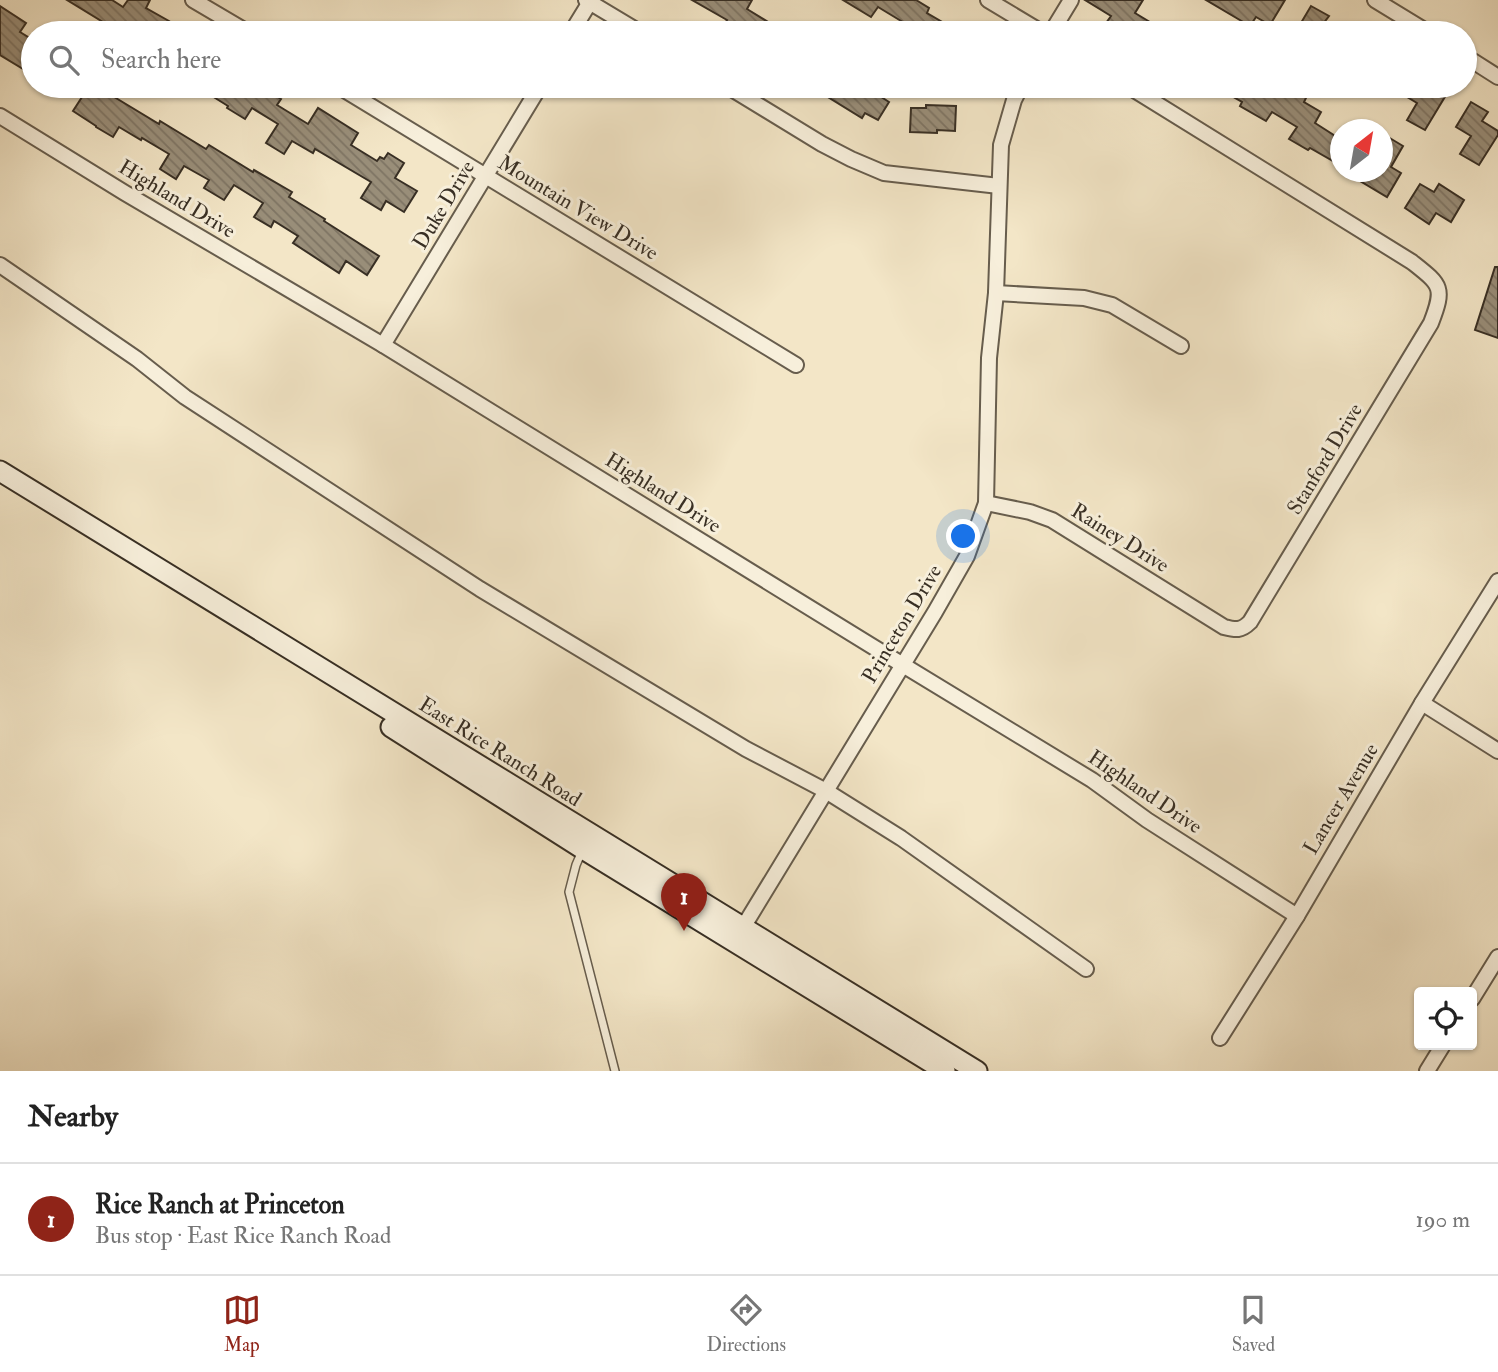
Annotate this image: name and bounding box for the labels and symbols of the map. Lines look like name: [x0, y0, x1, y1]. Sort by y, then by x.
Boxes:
north arrow: [1330, 119, 1393, 182]
street label: Mountain View Drive: [493, 149, 663, 267]
street label: Highland Drive: [114, 153, 241, 245]
street label: Duke Drive: [407, 155, 481, 254]
street label: Stanford Drive: [1281, 398, 1369, 520]
street label: Highland Drive: [600, 447, 726, 539]
street label: Rainey Drive: [1066, 497, 1174, 579]
your location: [946, 519, 980, 553]
street label: Princeton Drive: [856, 560, 948, 688]
street label: East Rice Ranch Road: [414, 691, 587, 813]
street label: Lancer Avenue: [1297, 738, 1385, 859]
street label: Highland Drive: [1083, 744, 1207, 840]
pin: 1: [661, 873, 707, 931]

